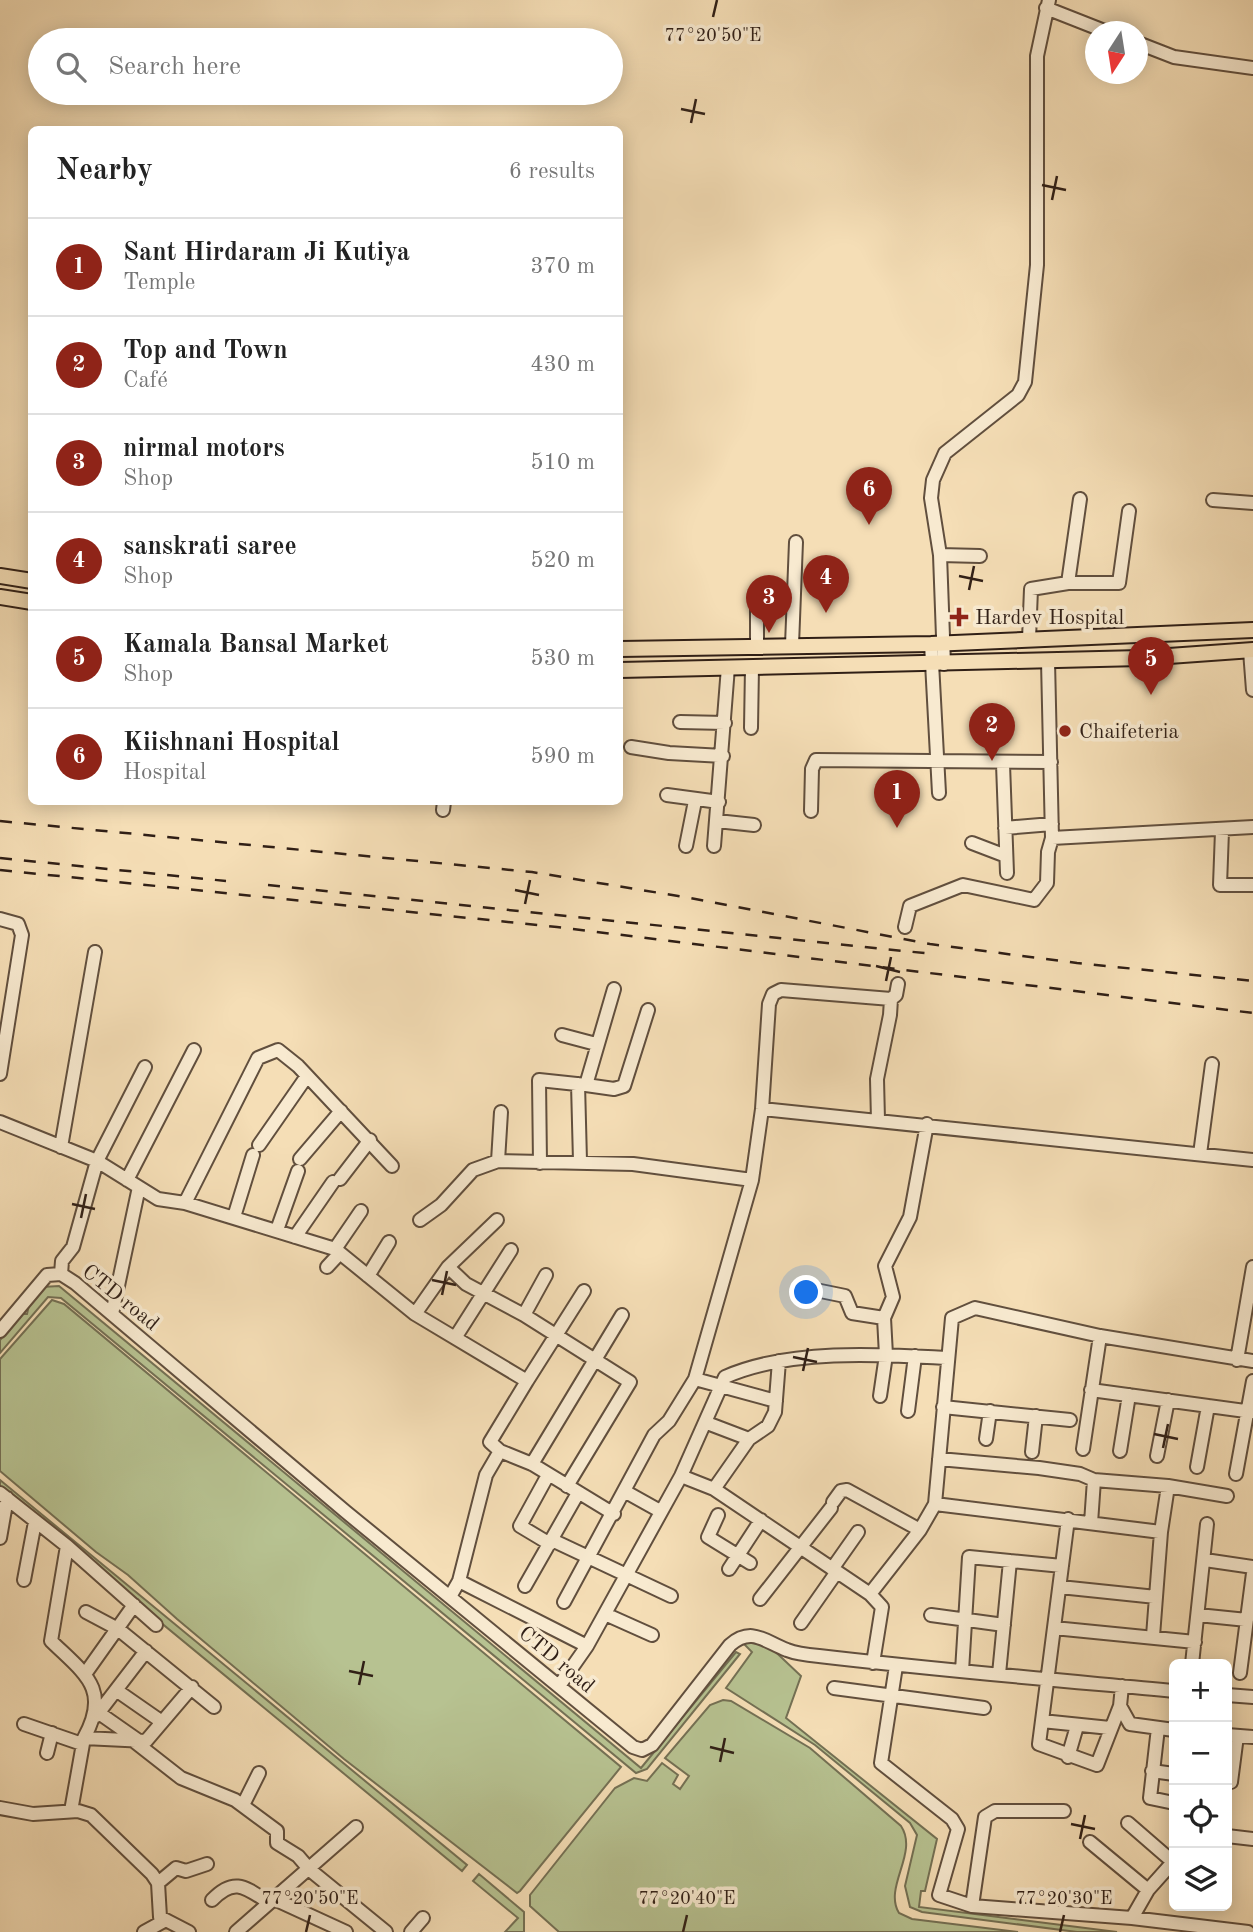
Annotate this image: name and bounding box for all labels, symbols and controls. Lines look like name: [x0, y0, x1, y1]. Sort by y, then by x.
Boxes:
north arrow: [1085, 21, 1148, 84]
text: 77°20'50"E: [665, 27, 761, 45]
search box: [28, 28, 623, 105]
icon: search: [52, 48, 90, 86]
text: Search here: [108, 54, 241, 80]
text: Nearby: [56, 156, 153, 186]
text: 6 results: [509, 160, 595, 183]
text: Sant Hirdaram Ji Kutiya: [123, 240, 410, 266]
text: 1: [72, 255, 86, 278]
text: 370 m: [530, 255, 595, 278]
text: Temple: [123, 271, 195, 294]
text: Top and Town: [123, 338, 288, 364]
text: 2: [72, 353, 86, 376]
text: 430 m: [530, 353, 595, 376]
text: Café: [123, 369, 168, 392]
text: nirmal motors: [123, 436, 285, 462]
text: 3: [72, 451, 86, 474]
text: 510 m: [530, 451, 595, 474]
text: Shop: [123, 467, 173, 490]
pin: 6: [846, 467, 892, 525]
text: sanskrati saree: [123, 534, 297, 560]
text: 4: [72, 549, 86, 572]
text: 520 m: [530, 549, 595, 572]
pin: 4: [803, 555, 849, 613]
text: Shop: [123, 565, 173, 588]
pin: 3: [746, 575, 792, 633]
marker: Hardev Hospital: [949, 607, 969, 627]
place label: Hardev Hospital: [975, 608, 1125, 629]
text: Kamala Bansal Market: [123, 632, 388, 658]
pin: 5: [1128, 637, 1174, 695]
text: 5: [72, 647, 86, 670]
text: 530 m: [530, 647, 595, 670]
text: Shop: [123, 663, 173, 686]
pin: 2: [969, 703, 1015, 761]
place label: Chaifeteria: [1079, 722, 1179, 743]
marker: Chaifeteria: [1057, 723, 1073, 739]
text: Kiishnani Hospital: [123, 730, 339, 756]
text: 6: [72, 745, 86, 768]
text: 590 m: [530, 745, 595, 768]
text: Hospital: [123, 761, 206, 784]
pin: 1: [874, 770, 920, 828]
street label: CTD road: [78, 1261, 162, 1335]
your location: [789, 1275, 823, 1309]
street label: CTD road: [514, 1623, 598, 1698]
map controls: [1169, 1659, 1232, 1911]
button: +: [1169, 1659, 1232, 1722]
button: −: [1169, 1722, 1232, 1785]
button: locate: [1169, 1785, 1232, 1848]
button: layers: [1169, 1848, 1232, 1911]
text: 77°20'50"E: [262, 1890, 358, 1908]
text: 77°20'40"E: [639, 1890, 735, 1908]
text: 77°20'30"E: [1016, 1890, 1112, 1908]

